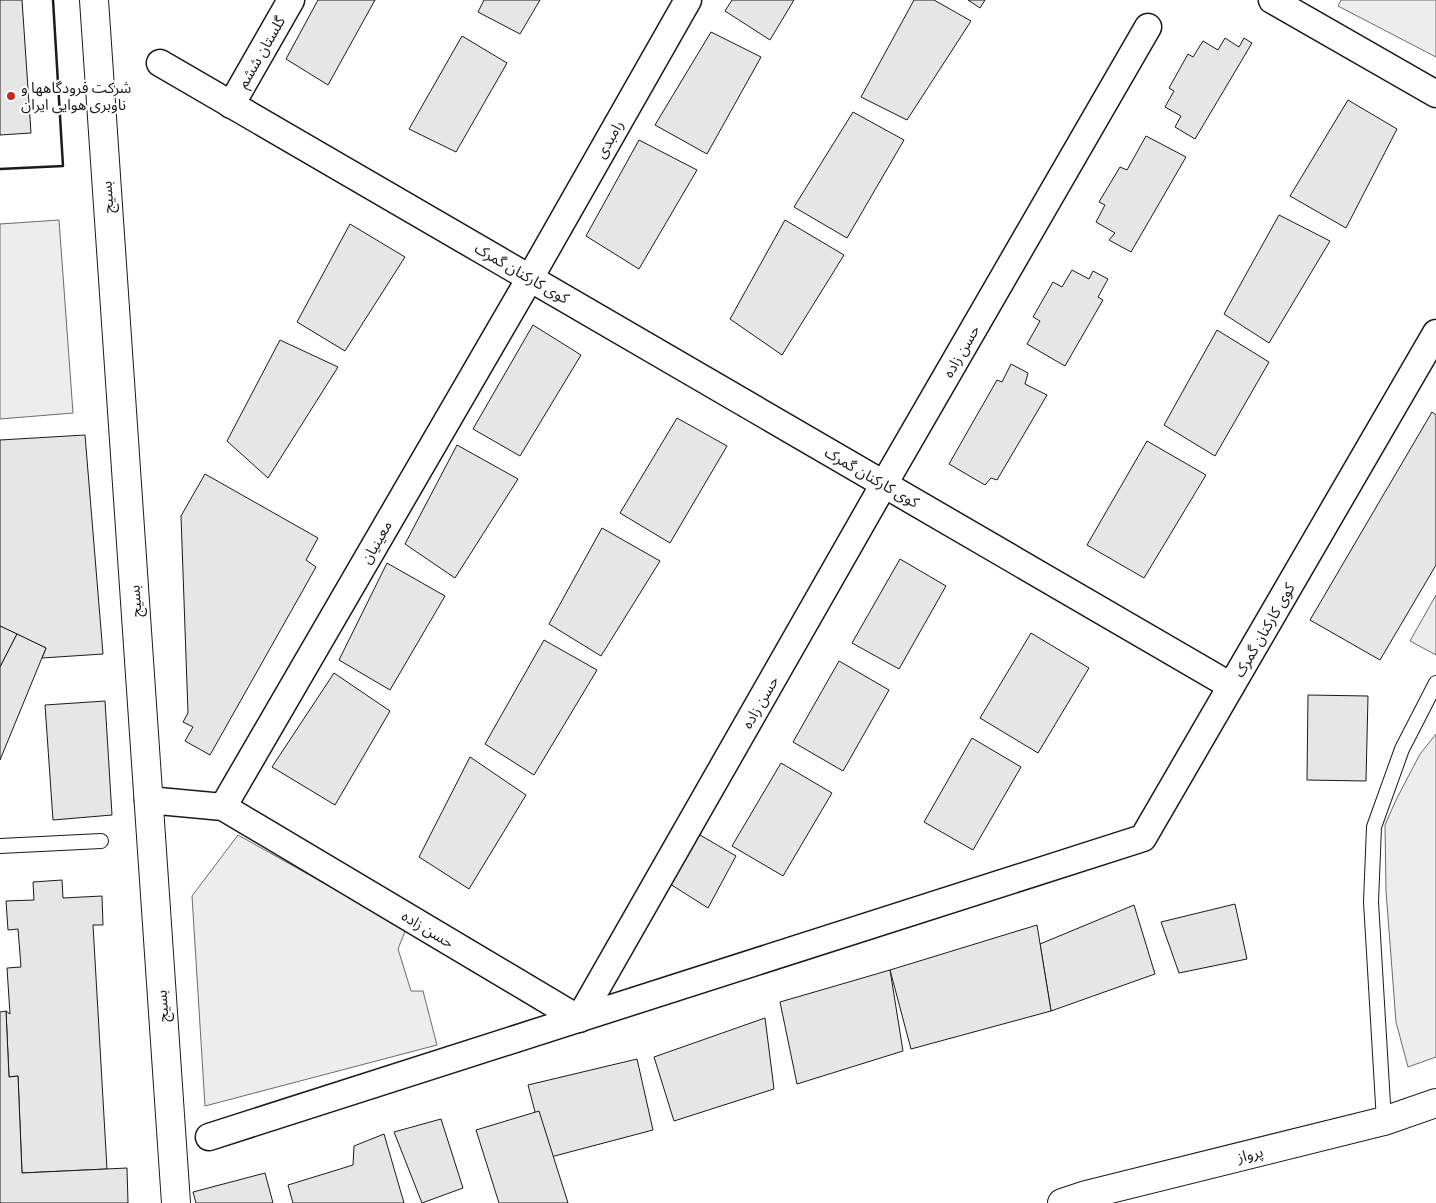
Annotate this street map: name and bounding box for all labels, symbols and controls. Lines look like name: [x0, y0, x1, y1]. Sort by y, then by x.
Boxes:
street label: گلستان ششم: [233, 12, 291, 92]
place label: شرکت فرودگاهها و ناوبری هوایی ایران: [21, 78, 132, 114]
marker: شرکت فرودگاهها و ناوبری هوایی ایران: [5, 90, 17, 102]
street label: رامبدی: [590, 116, 628, 162]
street label: بسیج: [96, 180, 121, 214]
street label: کوی کارکنان گمرک: [471, 238, 573, 308]
street label: حسن زاده: [938, 321, 984, 381]
street label: کوی کارکنان گمرک: [821, 442, 923, 512]
street label: معینیان: [356, 517, 396, 567]
street label: کوی کارکنان گمرک: [1229, 579, 1299, 681]
street label: بسیج: [124, 584, 149, 618]
street label: حسن زاده: [737, 672, 783, 732]
street label: حسن زاده: [398, 906, 458, 952]
street label: بسیج: [151, 989, 176, 1023]
street label: پرواز: [1234, 1142, 1265, 1168]

